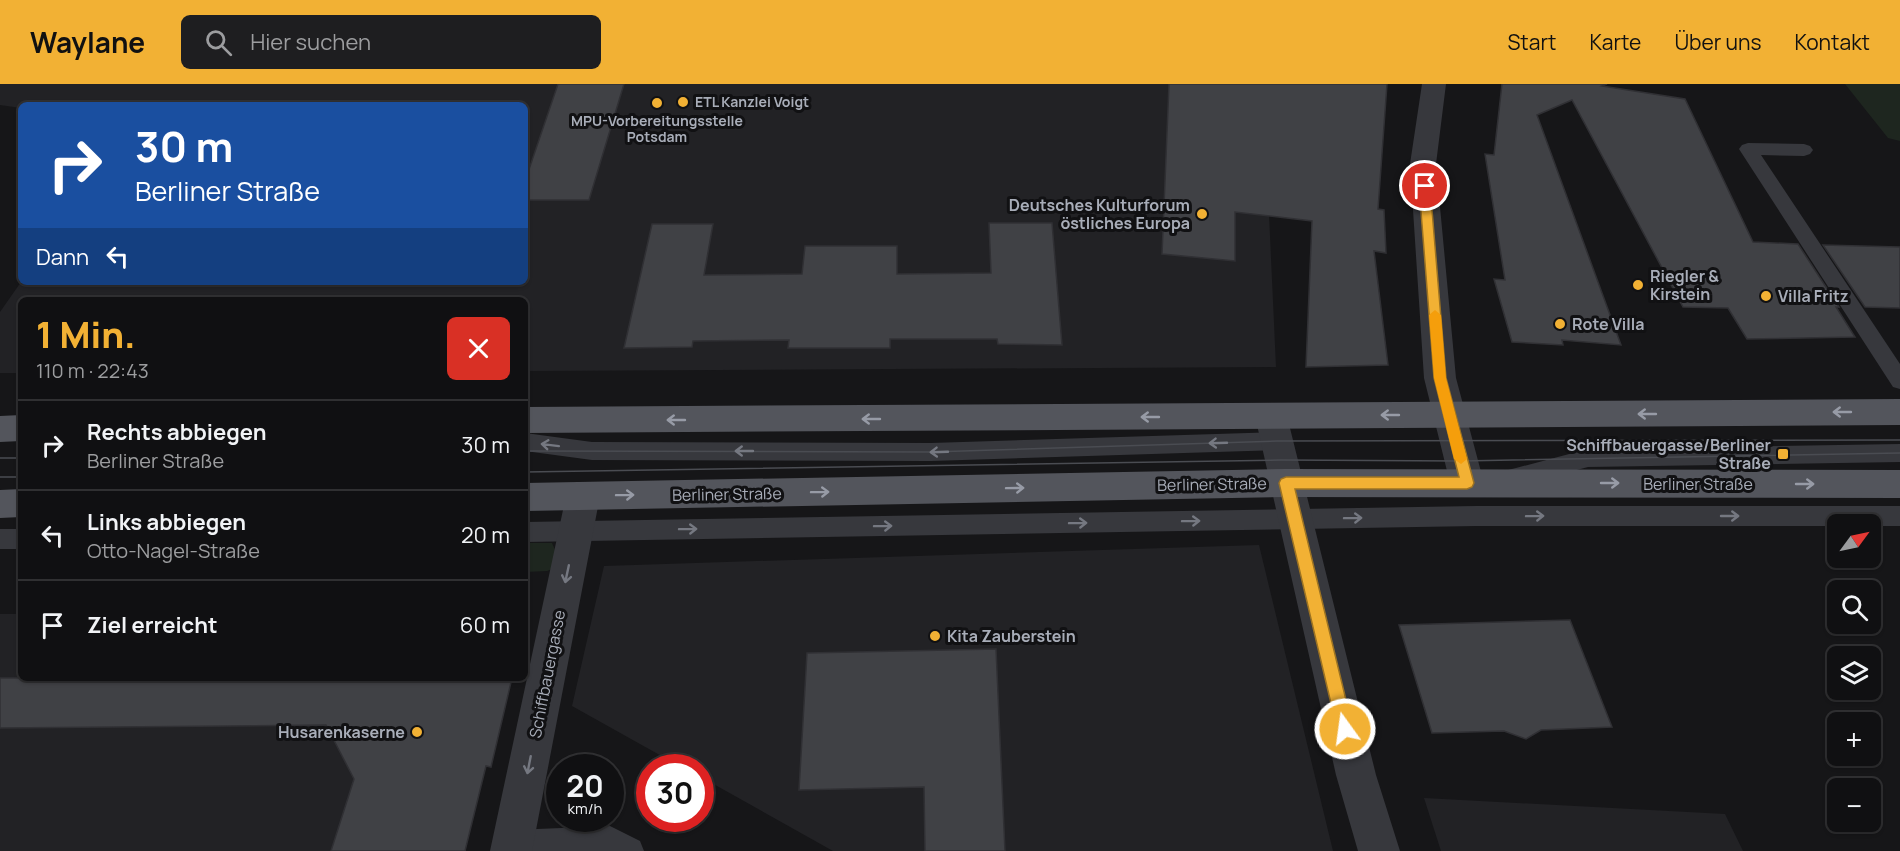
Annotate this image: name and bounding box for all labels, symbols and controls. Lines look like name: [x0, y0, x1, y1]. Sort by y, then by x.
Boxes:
search box: [181, 15, 601, 69]
text: Waylane: [30, 23, 145, 61]
icon: search: [202, 26, 235, 59]
text: Hier suchen: [250, 27, 371, 57]
text: Start: [1507, 28, 1556, 56]
text: Karte: [1589, 28, 1641, 56]
text: Über uns: [1674, 28, 1762, 56]
text: Kontakt: [1795, 28, 1870, 56]
place label: ETL Kanzlei Voigt: [695, 92, 809, 111]
marker: ETL Kanzlei Voigt: [676, 95, 690, 109]
marker: MPU-Vorbereitungsstelle Potsdam: [650, 96, 664, 110]
place label: MPU-Vorbereitungsstelle Potsdam: [571, 111, 743, 146]
text: 30 m: [135, 117, 233, 175]
icon: right: [36, 126, 114, 204]
pin: [1399, 160, 1450, 211]
icon: arrive: [1408, 169, 1441, 202]
text: Berliner Straße: [135, 172, 320, 209]
place label: Deutsches Kulturforum östliches Europa: [1009, 194, 1190, 234]
marker: Deutsches Kulturforum östliches Europa: [1195, 207, 1209, 221]
icon: left: [101, 240, 134, 273]
text: Dann: [36, 242, 89, 272]
place label: Riegler & Kirstein: [1650, 265, 1719, 305]
marker: Riegler & Kirstein: [1631, 278, 1645, 292]
place label: Villa Fritz: [1778, 285, 1849, 307]
marker: Villa Fritz: [1759, 289, 1773, 303]
text: 1 Min.: [36, 310, 136, 359]
place label: Rote Villa: [1572, 313, 1644, 335]
button: close: [447, 317, 510, 380]
marker: Rote Villa: [1553, 317, 1567, 331]
text: 110 m · 22:43: [36, 357, 149, 384]
one-way arrow: [1832, 407, 1852, 418]
one-way arrow: [1637, 408, 1657, 420]
one-way arrow: [1380, 410, 1400, 421]
one-way arrow: [1140, 411, 1160, 423]
one-way arrow: [861, 413, 881, 425]
one-way arrow: [666, 414, 686, 426]
text: Rechts abbiegen: [87, 417, 266, 447]
icon: right: [36, 429, 69, 462]
text: 30 m: [461, 430, 510, 460]
place label: Schiffbauergasse/Berliner Straße: [1566, 434, 1771, 474]
one-way arrow: [1209, 437, 1229, 449]
one-way arrow: [540, 440, 560, 451]
one-way arrow: [735, 445, 755, 457]
one-way arrow: [930, 446, 950, 458]
text: Berliner Straße: [87, 447, 224, 474]
marker: Schiffbauergasse/Berliner Straße: [1776, 447, 1790, 461]
street label: Berliner Straße: [1157, 472, 1267, 496]
street label: Berliner Straße: [1643, 473, 1753, 495]
one-way arrow: [1600, 477, 1620, 489]
one-way arrow: [1795, 478, 1815, 490]
street label: Berliner Straße: [672, 482, 782, 506]
one-way arrow: [1005, 483, 1025, 494]
one-way arrow: [810, 486, 830, 498]
one-way arrow: [615, 490, 635, 501]
text: Links abbiegen: [87, 507, 246, 537]
one-way arrow: [1524, 510, 1544, 522]
one-way arrow: [1719, 510, 1739, 521]
one-way arrow: [1342, 512, 1362, 524]
north arrow: [1827, 514, 1881, 568]
map controls: [1827, 514, 1881, 832]
one-way arrow: [1181, 515, 1201, 527]
one-way arrow: [1068, 517, 1088, 529]
icon: left: [36, 519, 69, 552]
text: 20 m: [461, 520, 510, 550]
one-way arrow: [873, 520, 893, 532]
one-way arrow: [678, 524, 698, 535]
text: Otto-Nagel-Straße: [87, 537, 260, 564]
one-way arrow: [561, 564, 573, 583]
button: search: [1827, 580, 1881, 634]
street label: Schiffbauergasse: [524, 608, 570, 740]
icon: arrive: [36, 609, 69, 642]
text: Ziel erreicht: [87, 610, 218, 640]
text: 60 m: [460, 610, 510, 640]
place label: Kita Zauberstein: [947, 625, 1076, 647]
marker: Kita Zauberstein: [928, 629, 942, 643]
button: layers: [1827, 646, 1881, 700]
position arrow: [1313, 697, 1377, 761]
button: +: [1827, 712, 1881, 766]
place label: Husarenkaserne: [278, 721, 405, 743]
marker: Husarenkaserne: [410, 725, 424, 739]
speed limit sign: 30: [636, 754, 714, 832]
one-way arrow: [523, 755, 534, 775]
text: 20: [566, 765, 604, 806]
button: −: [1827, 778, 1881, 832]
text: km/h: [568, 798, 602, 819]

